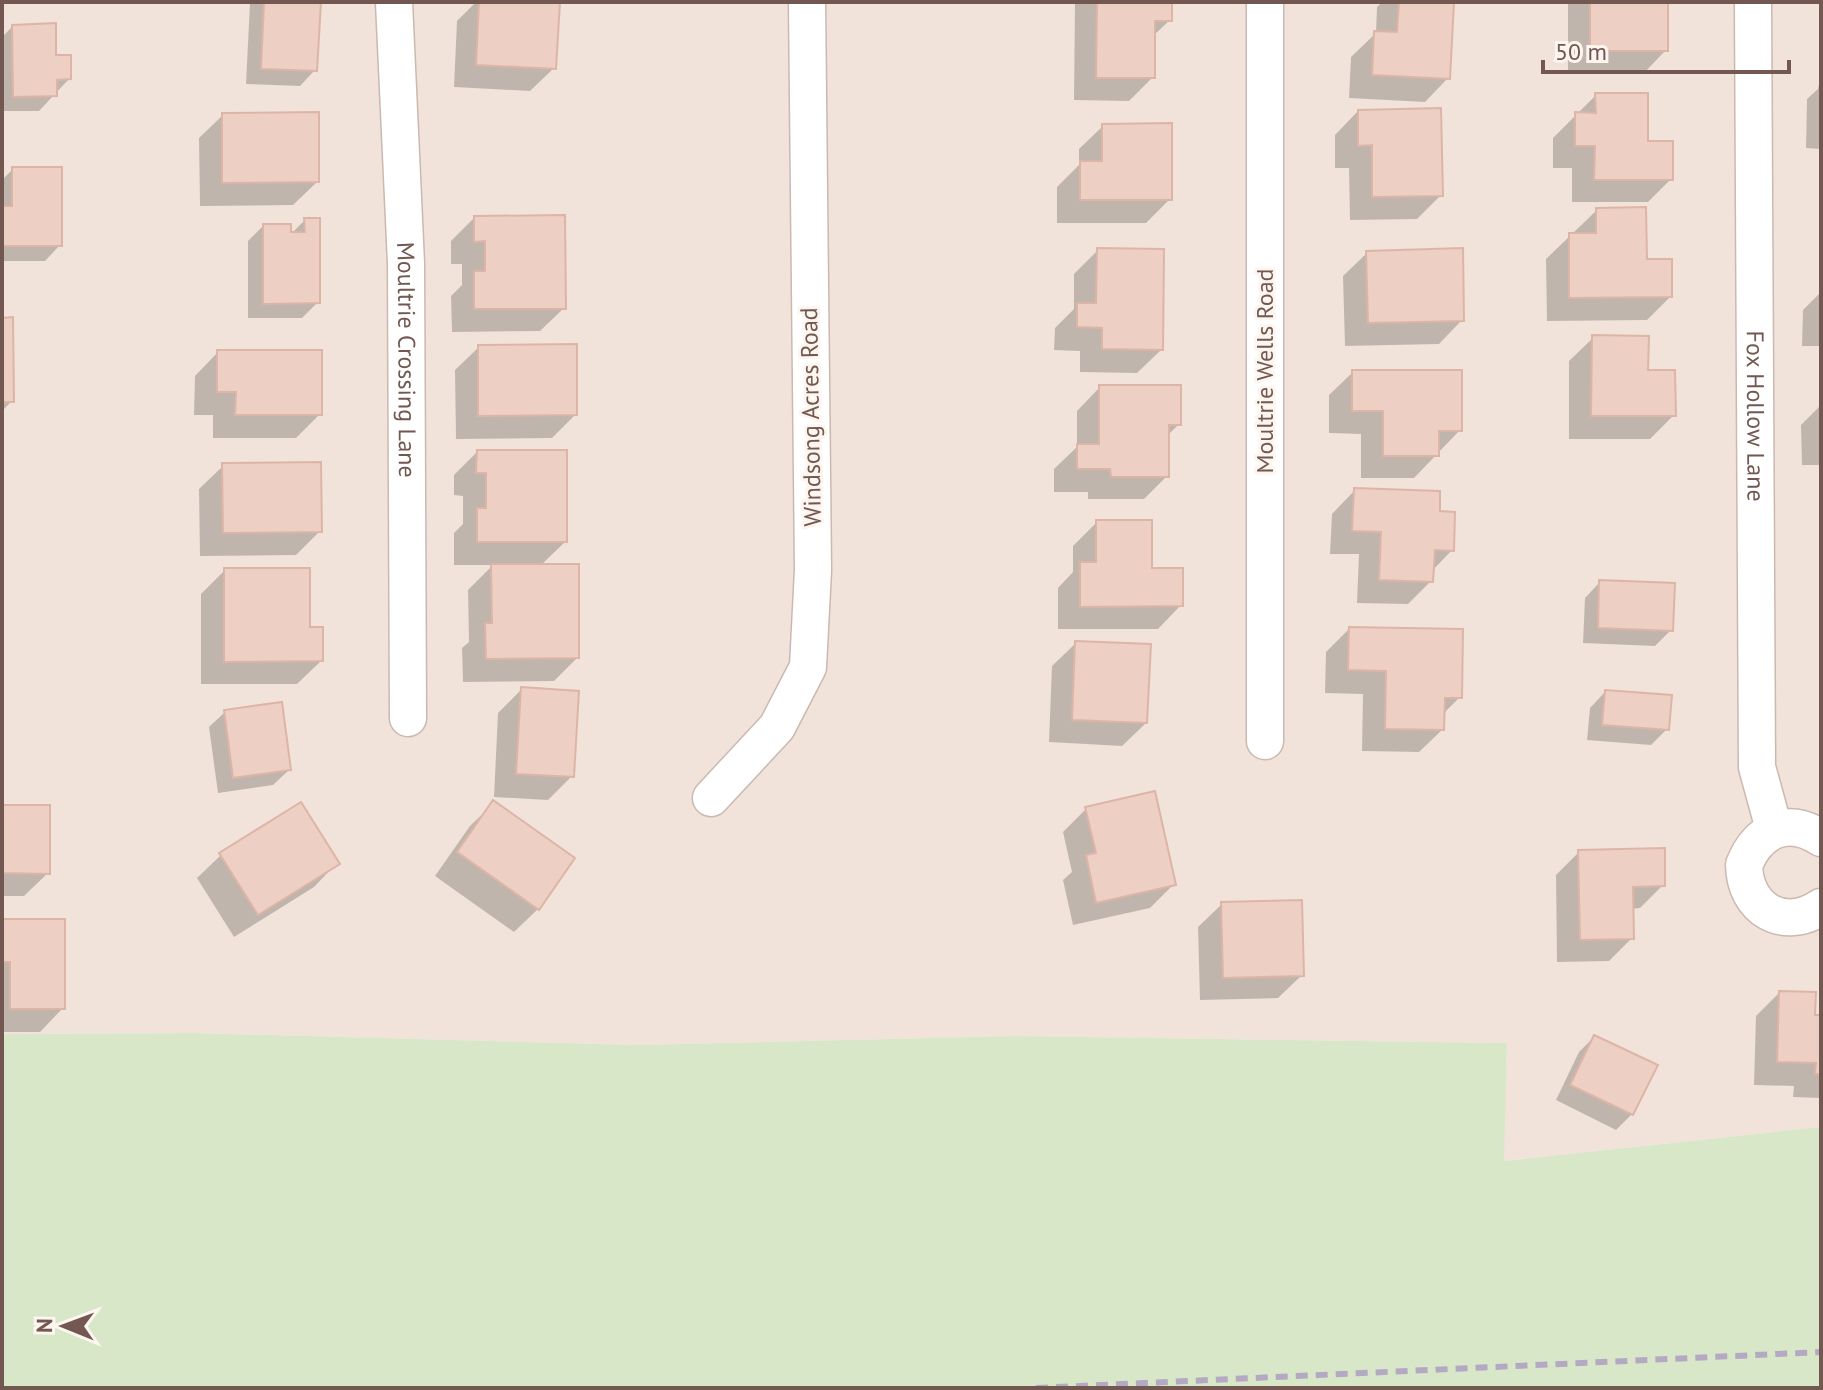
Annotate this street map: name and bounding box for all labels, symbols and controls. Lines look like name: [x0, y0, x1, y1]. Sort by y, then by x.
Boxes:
scale bar: [1543, 24, 1789, 74]
text: 50 m: [1555, 36, 1607, 67]
street label: Moultrie Crossing Lane: [390, 241, 423, 478]
street label: Moultrie Wells Road: [1249, 268, 1280, 474]
street label: Windsong Acres Road: [793, 307, 828, 527]
street label: Fox Hollow Lane: [1740, 330, 1772, 502]
north arrow: [24, 1286, 104, 1366]
text: N: [30, 1318, 58, 1333]

